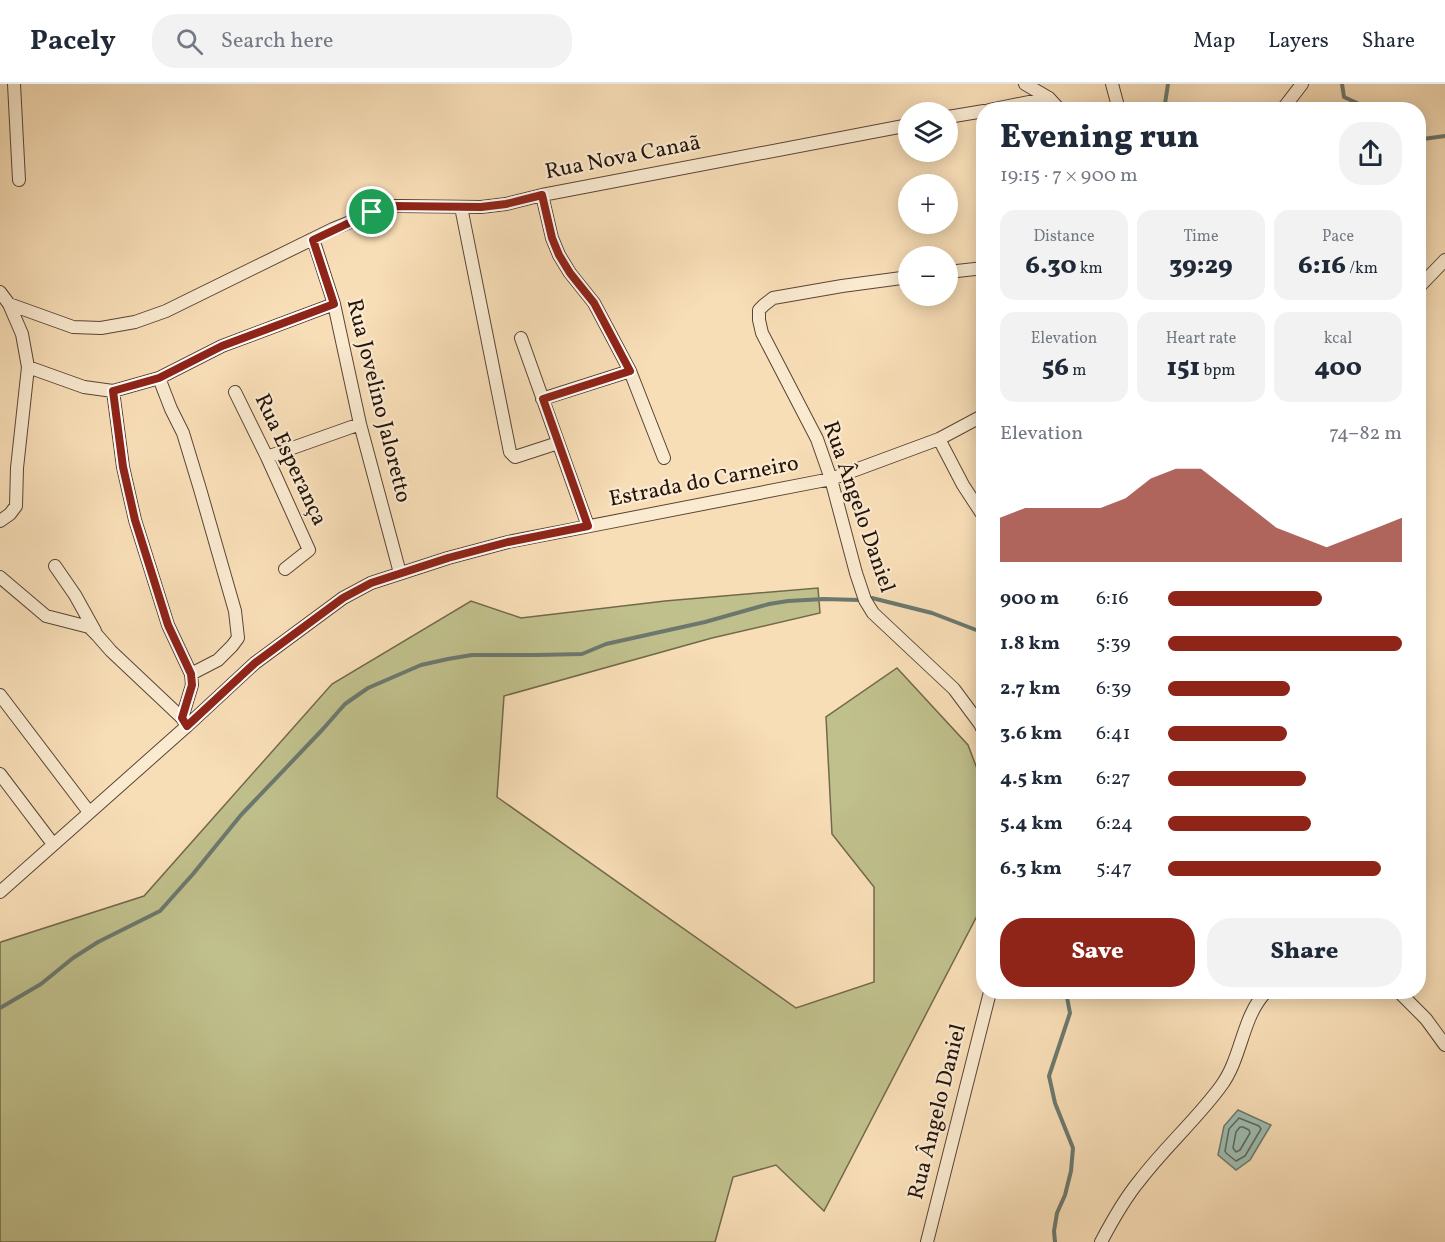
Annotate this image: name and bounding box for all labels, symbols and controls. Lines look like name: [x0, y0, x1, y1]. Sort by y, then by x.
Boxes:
search box: [152, 14, 572, 68]
text: Pacely: [30, 22, 116, 61]
icon: search: [173, 25, 206, 58]
text: Search here: [221, 26, 334, 57]
text: Map: [1193, 27, 1235, 56]
text: Layers: [1268, 27, 1329, 56]
text: Share: [1362, 27, 1415, 56]
map controls: [898, 102, 958, 306]
button: layers: [898, 102, 958, 162]
text: Evening run: [1000, 116, 1199, 162]
button: share: [1339, 122, 1402, 185]
street label: Rua Nova Canaã: [543, 128, 704, 188]
text: 19:15 · 7 × 900 m: [1000, 162, 1138, 190]
button: +: [898, 174, 958, 234]
pin: [346, 186, 397, 237]
icon: arrive: [355, 195, 388, 228]
text: Distance: [1033, 226, 1095, 248]
text: Time: [1183, 226, 1219, 248]
text: Pace: [1322, 226, 1354, 248]
button: −: [898, 246, 958, 306]
text: 6.30: [1025, 248, 1077, 284]
text: 39:29: [1169, 248, 1233, 284]
text: 6:16: [1298, 248, 1346, 284]
text: km: [1077, 258, 1103, 280]
text: /km: [1346, 258, 1378, 280]
street label: Rua Jovelino Jaloretto: [338, 296, 418, 506]
text: Elevation: [1031, 328, 1097, 350]
text: Heart rate: [1166, 328, 1236, 350]
text: kcal: [1324, 328, 1352, 350]
text: 56: [1042, 350, 1069, 386]
text: 151: [1167, 350, 1200, 386]
text: 400: [1314, 350, 1362, 386]
text: m: [1069, 360, 1086, 382]
text: bpm: [1200, 360, 1235, 382]
street label: Rua Esperança: [246, 389, 334, 531]
street label: Rua Ângelo Daniel: [814, 417, 902, 597]
text: Elevation: [1000, 420, 1083, 448]
text: 74–82 m: [1329, 420, 1402, 448]
street label: Estrada do Carneiro: [607, 448, 801, 516]
text: 900 m: [1000, 585, 1059, 613]
text: 6:16: [1096, 585, 1129, 613]
text: 1.8 km: [1000, 630, 1060, 658]
text: 5:39: [1096, 630, 1131, 658]
text: 2.7 km: [1000, 675, 1061, 703]
text: 6:39: [1096, 675, 1131, 703]
text: 3.6 km: [1000, 720, 1062, 748]
text: 6:41: [1096, 720, 1131, 748]
text: 4.5 km: [1000, 765, 1063, 793]
text: 6:27: [1096, 765, 1131, 793]
text: 5.4 km: [1000, 810, 1063, 838]
text: 6:24: [1096, 810, 1133, 838]
text: 6.3 km: [1000, 855, 1062, 883]
text: 5:47: [1096, 855, 1132, 883]
button: Save: [1000, 918, 1195, 987]
button: Share: [1207, 918, 1402, 987]
street label: Rua Ângelo Daniel: [901, 1021, 975, 1203]

